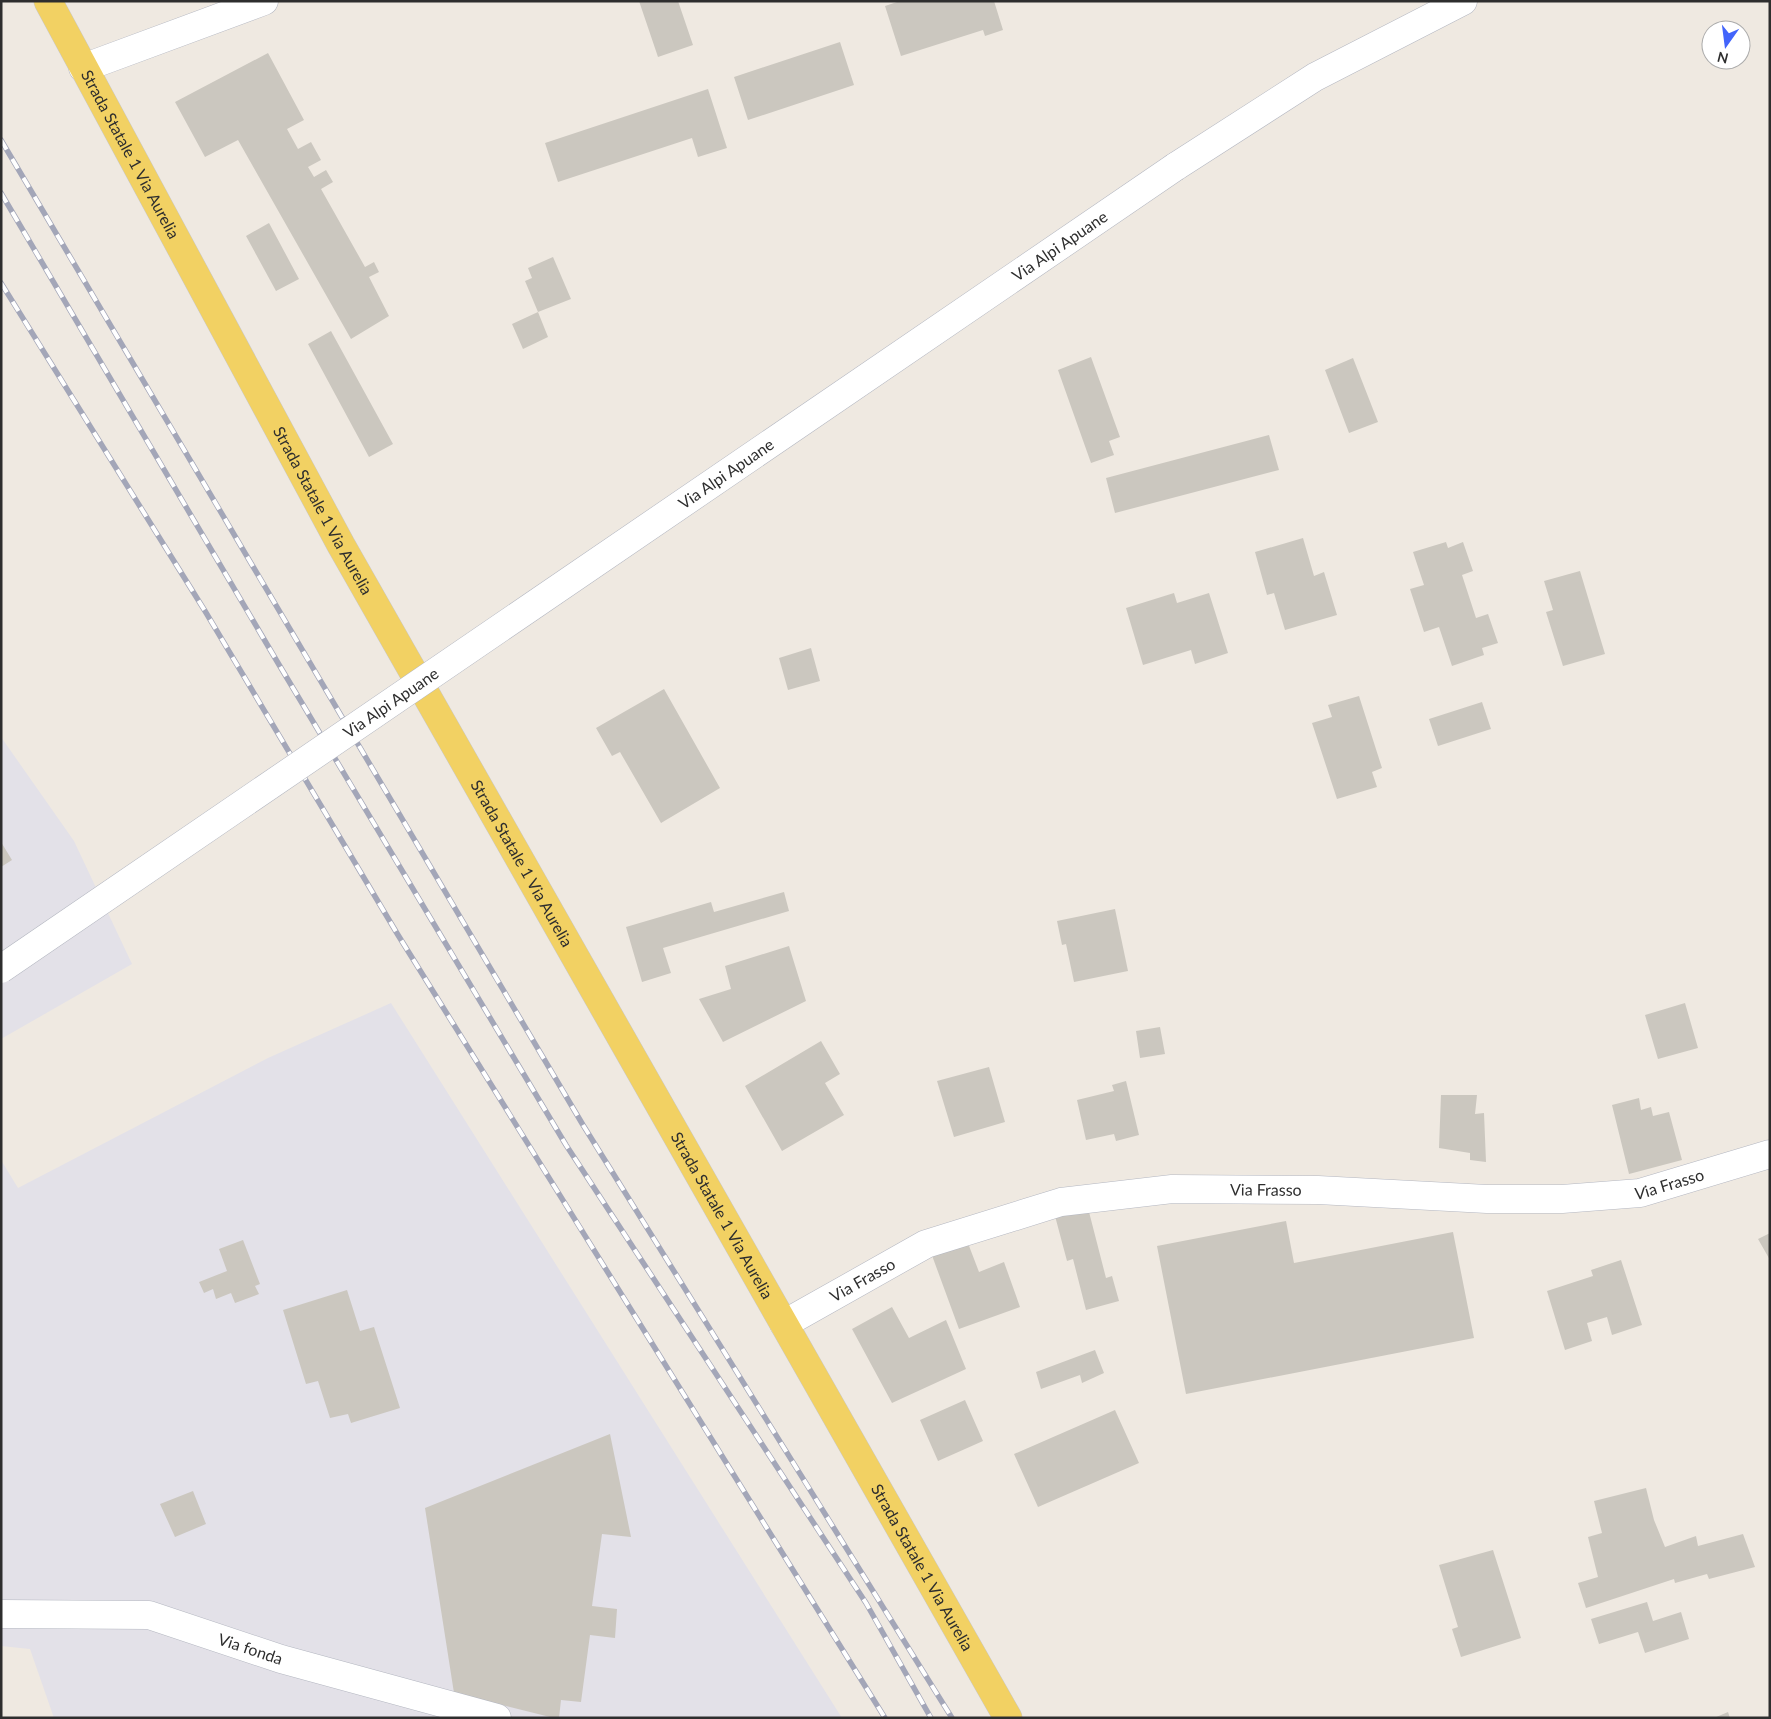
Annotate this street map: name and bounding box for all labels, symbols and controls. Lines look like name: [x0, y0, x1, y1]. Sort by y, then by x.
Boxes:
north arrow: [1701, 20, 1751, 70]
text: N: [1715, 49, 1730, 68]
street label: Strada Statale 1 Via Aurelia: [78, 66, 184, 242]
street label: Via Alpi Apuane: [1008, 206, 1111, 285]
street label: Strada Statale 1 Via Aurelia: [270, 423, 377, 598]
street label: Via Alpi Apuane: [674, 434, 777, 513]
street label: Via Alpi Apuane: [339, 663, 442, 742]
street label: Strada Statale 1 Via Aurelia: [467, 776, 577, 950]
street label: Strada Statale 1 Via Aurelia: [668, 1128, 778, 1302]
street label: Via Frasso: [1634, 1164, 1706, 1202]
street label: Via Frasso: [1230, 1179, 1302, 1199]
street label: Via Frasso: [826, 1254, 898, 1305]
street label: Strada Statale 1 Via Aurelia: [868, 1480, 978, 1654]
street label: Via fonda: [216, 1629, 285, 1668]

